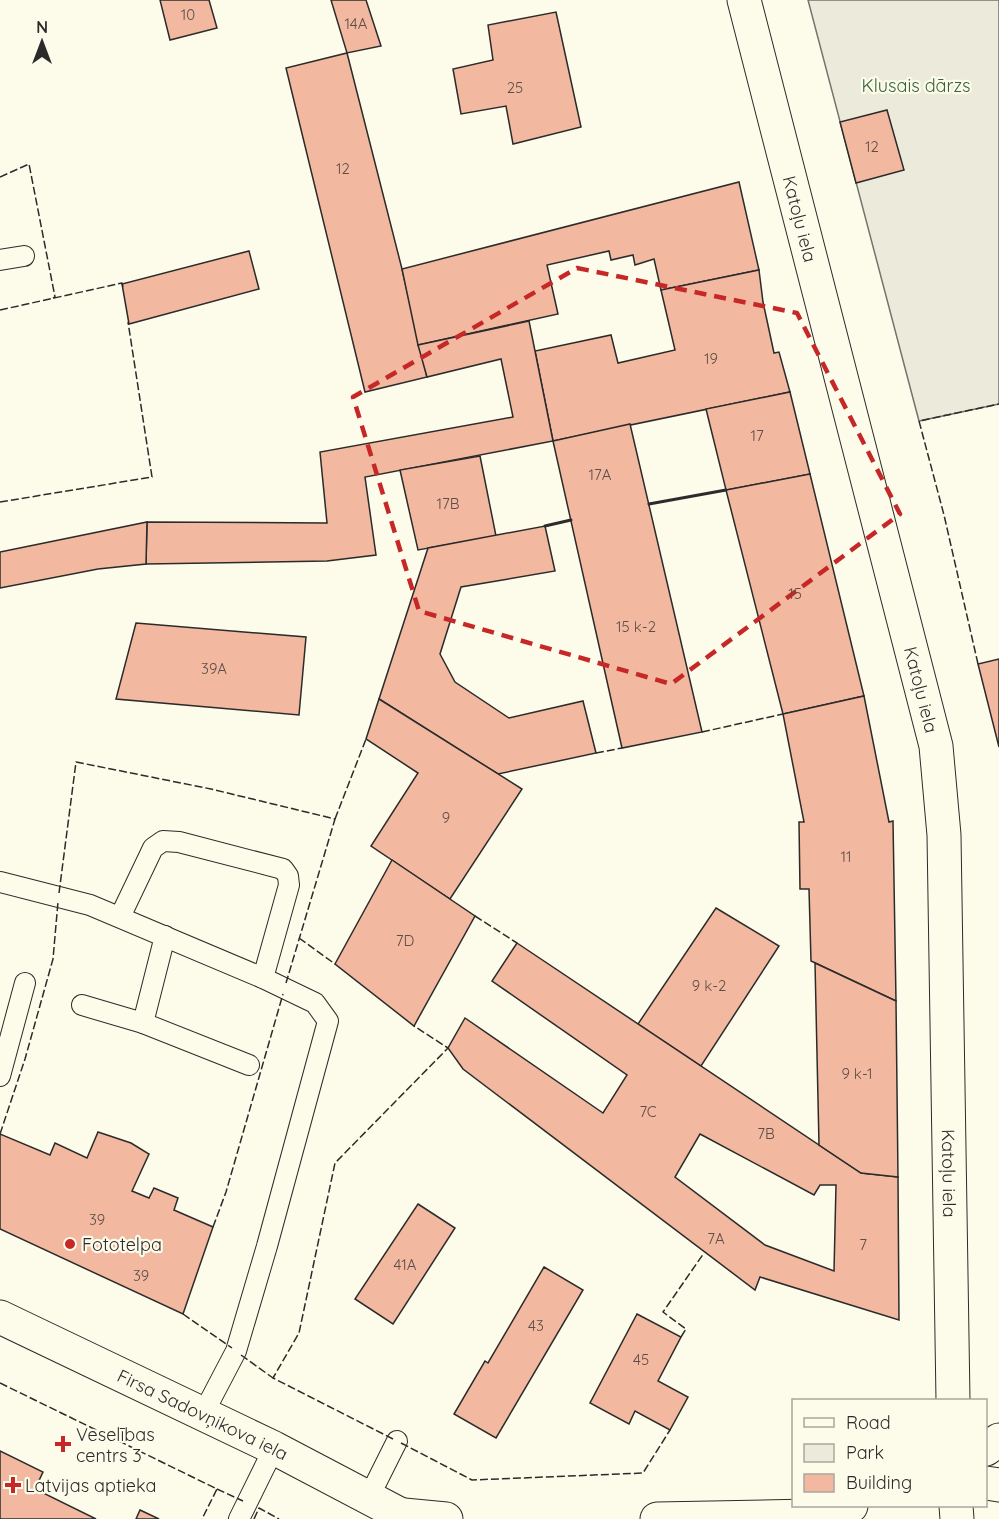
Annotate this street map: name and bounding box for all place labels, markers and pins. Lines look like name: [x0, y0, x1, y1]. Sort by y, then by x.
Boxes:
place label: Fototelpa: [82, 1233, 162, 1256]
marker: Fototelpa: [63, 1237, 77, 1251]
place label: Veselības centrs 3: [76, 1423, 155, 1467]
marker: Veselības centrs 3: [54, 1435, 72, 1453]
place label: Latvijas aptieka: [25, 1474, 157, 1497]
marker: Latvijas aptieka: [6, 1478, 20, 1492]

